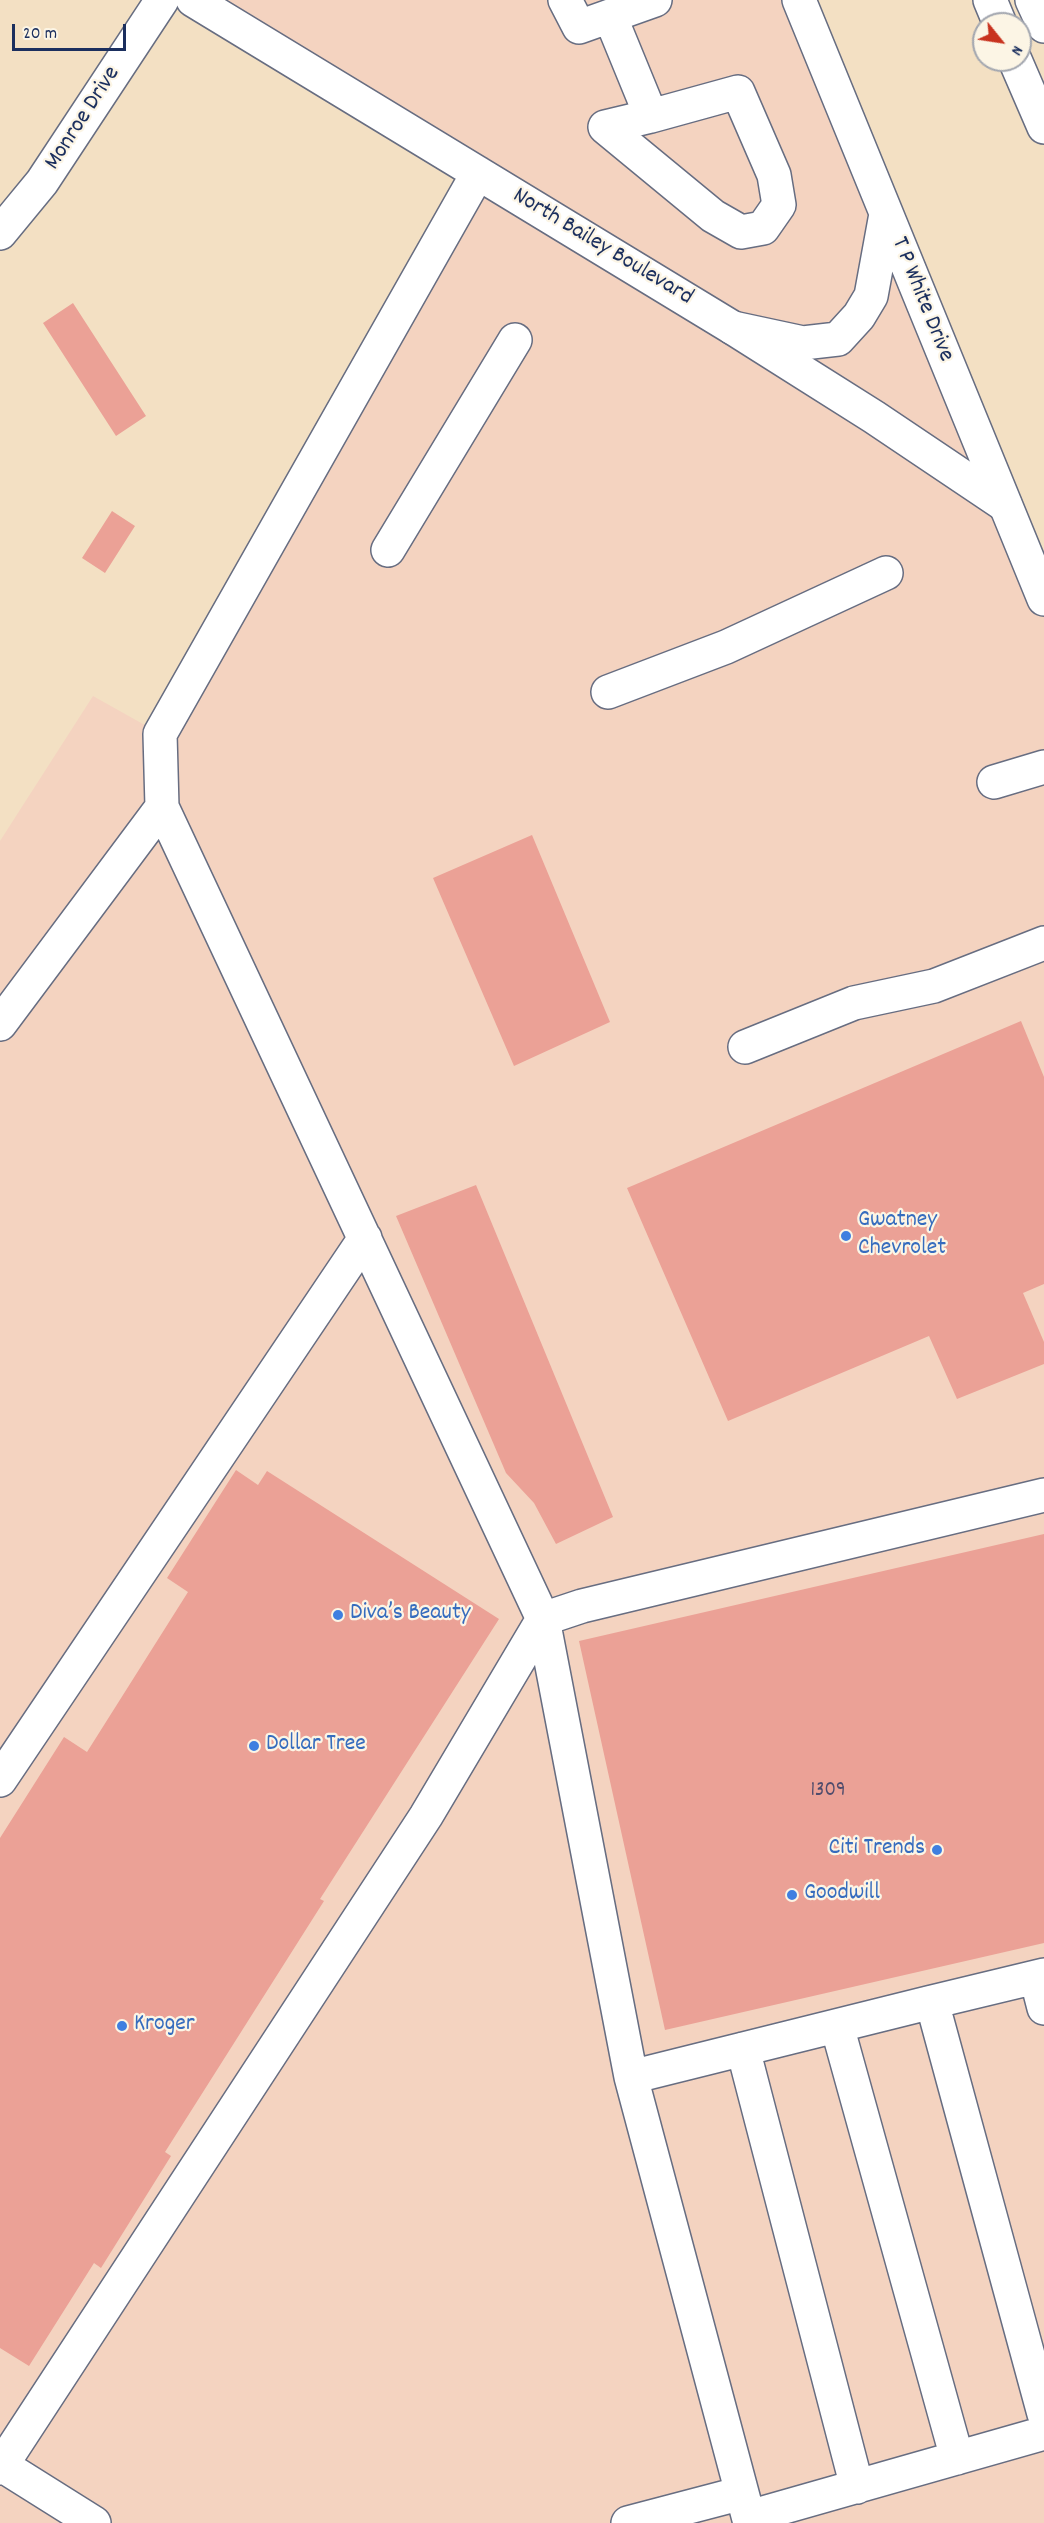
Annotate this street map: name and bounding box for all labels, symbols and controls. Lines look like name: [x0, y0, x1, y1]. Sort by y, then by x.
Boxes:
scale bar: [15, 12, 129, 50]
north arrow: [972, 12, 1032, 72]
text: 20 m: [23, 22, 57, 47]
text: N: [1004, 41, 1028, 59]
street label: Monroe Drive: [40, 62, 128, 176]
street label: North Bailey Boulevard: [507, 183, 697, 313]
street label: T P White Drive: [883, 234, 959, 366]
place label: Gwatney Chevrolet: [858, 1208, 946, 1264]
marker: Gwatney Chevrolet: [839, 1229, 853, 1243]
place label: Diva’s Beauty: [350, 1601, 471, 1629]
marker: Diva’s Beauty: [331, 1608, 345, 1622]
place label: Dollar Tree: [266, 1732, 366, 1760]
marker: Dollar Tree: [247, 1739, 261, 1753]
house number: 1309: [811, 1779, 845, 1805]
place label: Citi Trends: [828, 1836, 925, 1864]
marker: Citi Trends: [930, 1843, 944, 1857]
place label: Goodwill: [804, 1881, 880, 1909]
marker: Goodwill: [785, 1888, 799, 1902]
place label: Kroger: [134, 2012, 195, 2040]
marker: Kroger: [115, 2019, 129, 2033]

